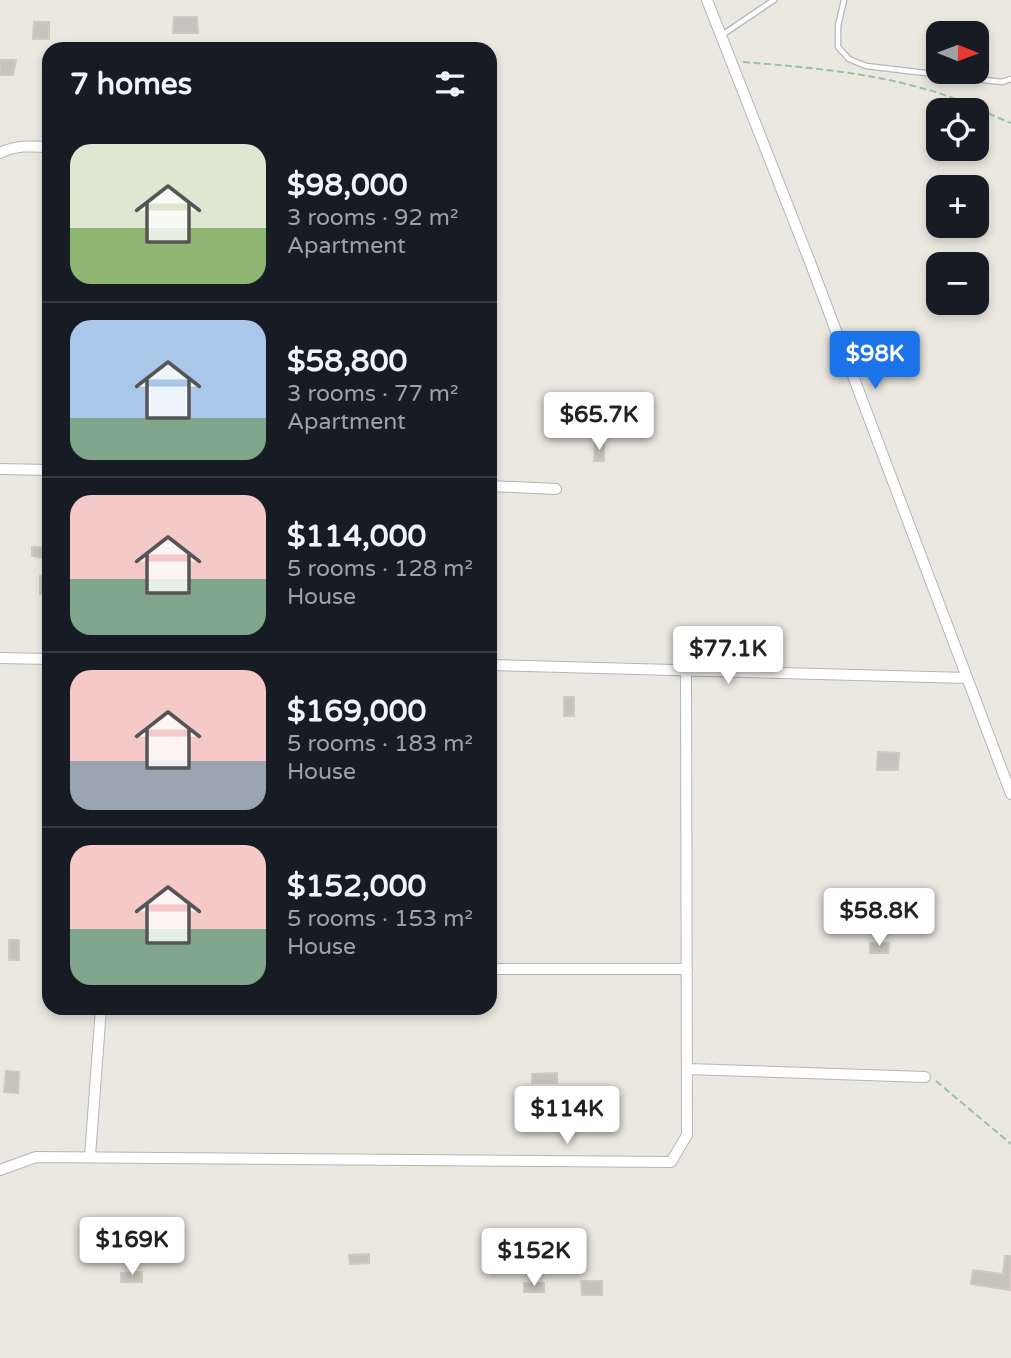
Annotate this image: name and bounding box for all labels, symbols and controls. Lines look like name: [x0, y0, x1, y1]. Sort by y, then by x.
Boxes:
north arrow: [926, 21, 989, 84]
map controls: [926, 21, 989, 315]
icon: filters: [431, 65, 469, 103]
text: 7 homes: [70, 66, 192, 103]
button: locate: [926, 98, 989, 161]
text: $98,000: [287, 167, 407, 204]
icon: home: [126, 172, 210, 256]
button: +: [926, 175, 989, 238]
text: 3 rooms · 92 m²: [287, 204, 458, 232]
text: Apartment: [287, 232, 406, 260]
button: −: [926, 252, 989, 315]
pin: $98K: [834, 332, 916, 391]
text: $98K: [846, 340, 904, 368]
text: $58,800: [287, 343, 407, 380]
icon: home: [126, 348, 210, 432]
text: 3 rooms · 77 m²: [287, 380, 458, 408]
pin: $65.7K: [542, 392, 656, 452]
text: $65.7K: [560, 401, 638, 429]
text: Apartment: [287, 408, 406, 436]
text: $114,000: [287, 518, 426, 555]
icon: home: [126, 523, 210, 607]
text: 5 rooms · 128 m²: [287, 555, 473, 583]
text: House: [287, 583, 356, 611]
pin: $77.1K: [671, 626, 785, 686]
text: $77.1K: [689, 635, 767, 663]
text: $169,000: [287, 693, 426, 730]
icon: home: [126, 698, 210, 782]
text: 5 rooms · 183 m²: [287, 730, 473, 758]
text: House: [287, 758, 356, 786]
text: $152,000: [287, 868, 426, 905]
icon: home: [126, 873, 210, 957]
pin: $58.8K: [822, 888, 936, 948]
text: $58.8K: [840, 897, 918, 925]
text: 5 rooms · 153 m²: [287, 905, 473, 933]
text: House: [287, 933, 356, 961]
pin: $114K: [518, 1086, 616, 1146]
text: $114K: [531, 1095, 603, 1123]
pin: $169K: [83, 1218, 181, 1277]
text: $169K: [96, 1226, 168, 1254]
pin: $152K: [485, 1228, 583, 1288]
text: $152K: [498, 1237, 570, 1265]

